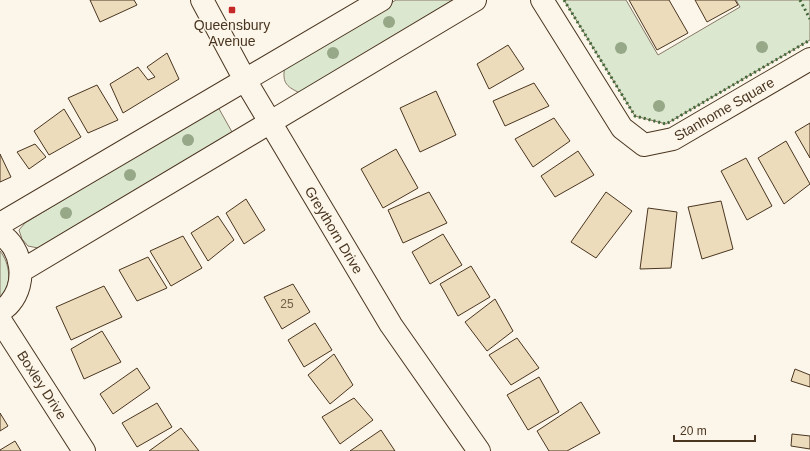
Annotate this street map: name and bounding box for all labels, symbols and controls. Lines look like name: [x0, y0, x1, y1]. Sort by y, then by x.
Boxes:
marker: Queensbury Avenue: [227, 5, 237, 15]
place label: Queensbury Avenue: [194, 17, 270, 49]
street label: Stanhome Square: [671, 74, 777, 144]
street label: Greythorn Drive: [302, 184, 366, 277]
house number: 25: [280, 297, 294, 311]
street label: Boxley Drive: [14, 348, 70, 422]
scale bar: [674, 417, 755, 443]
text: 20 m: [680, 424, 707, 438]

